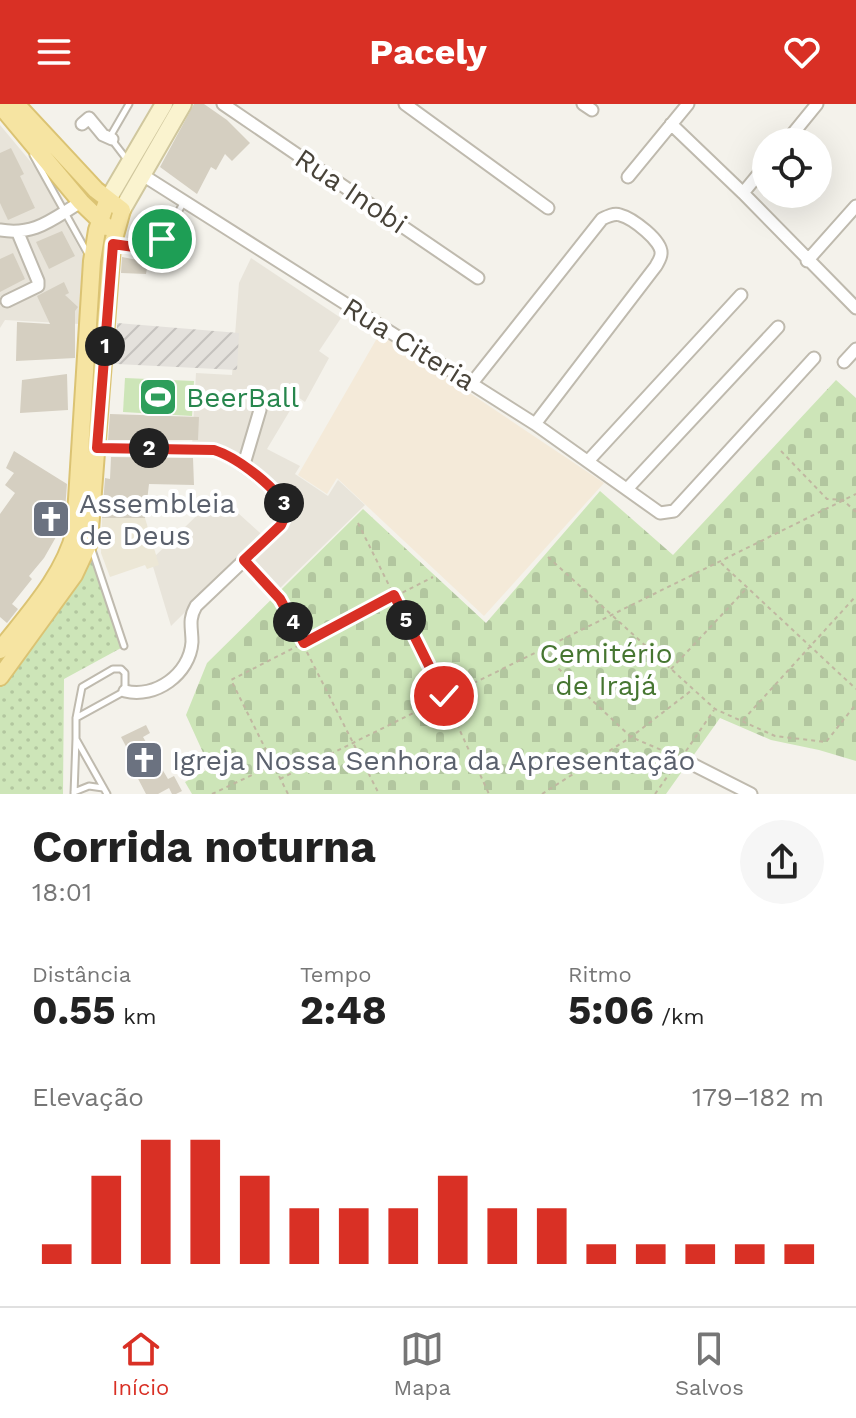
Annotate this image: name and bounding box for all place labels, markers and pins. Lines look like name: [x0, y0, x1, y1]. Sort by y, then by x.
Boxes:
pin: [128, 205, 196, 273]
pin: 1: [85, 326, 125, 366]
sports icon: BeerBall: [137, 376, 179, 418]
place label: BeerBall: [186, 381, 299, 414]
pin: 2: [129, 428, 169, 468]
pin: 3: [264, 483, 304, 523]
place label: Assembleia de Deus: [79, 487, 235, 552]
church icon: Assembleia de Deus: [30, 498, 72, 540]
pin: 5: [386, 600, 426, 640]
pin: 4: [273, 602, 313, 642]
pin: [410, 662, 478, 730]
church icon: Igreja Nossa Senhora da Apresentação: [123, 739, 165, 781]
place label: Igreja Nossa Senhora da Apresentação: [172, 744, 695, 777]

